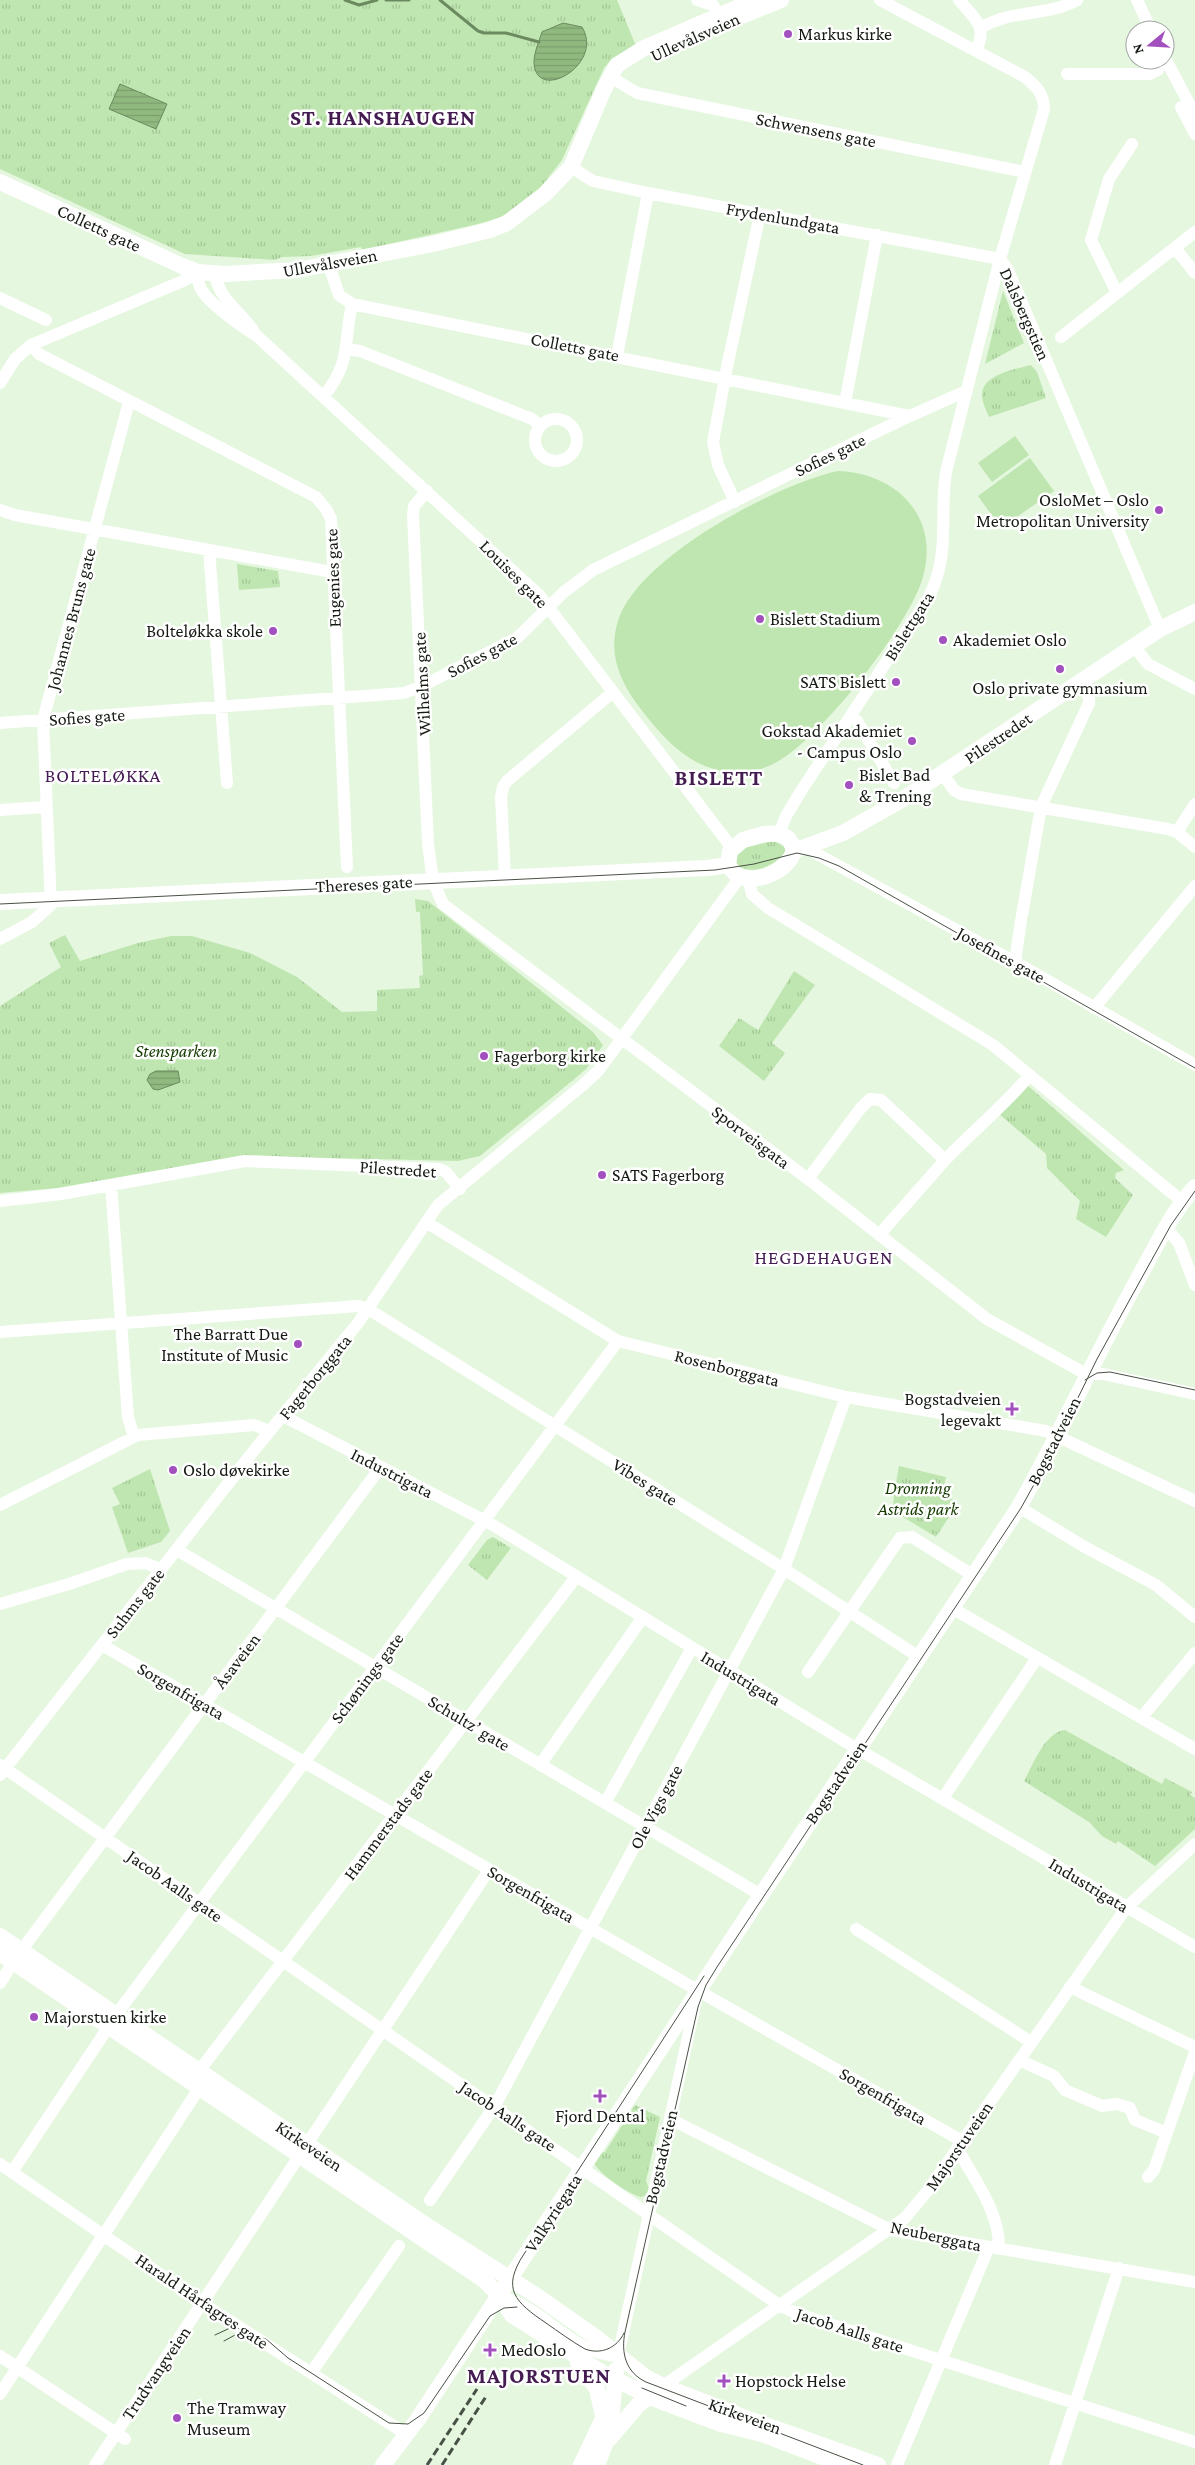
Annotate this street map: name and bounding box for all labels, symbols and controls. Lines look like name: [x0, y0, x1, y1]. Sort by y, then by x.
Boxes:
street label: Ullevålsveien: [647, 8, 743, 66]
north arrow: [1125, 20, 1175, 70]
place label: Markus kirke: [798, 24, 892, 44]
marker: Markus kirke: [782, 28, 794, 40]
text: N: [1128, 42, 1147, 56]
district label: ST. HANSHAUGEN: [290, 105, 476, 130]
street label: Schwensens gate: [754, 109, 878, 151]
street label: Frydenlundgata: [725, 198, 841, 238]
street label: Colletts gate: [54, 200, 144, 256]
street label: Ullevålsveien: [281, 245, 379, 281]
street label: Dalsbergstien: [996, 265, 1054, 364]
street label: Colletts gate: [529, 329, 621, 365]
street label: Sofies gate: [791, 429, 869, 481]
place label: OsloMet – Oslo Metropolitan University: [976, 490, 1150, 531]
marker: OsloMet – Oslo Metropolitan University: [1153, 504, 1165, 516]
street label: Eugenies gate: [321, 528, 345, 628]
street label: Louises gate: [476, 536, 552, 612]
street label: Johannes Bruns gate: [42, 546, 100, 694]
street label: Bislettgata: [880, 588, 938, 664]
place label: Bislett Stadium: [770, 609, 881, 629]
marker: Bislett Stadium: [754, 613, 766, 625]
place label: Bolteløkka skole: [146, 621, 263, 641]
marker: Bolteløkka skole: [267, 625, 279, 637]
street label: Sofies gate: [444, 628, 520, 682]
place label: Akademiet Oslo: [953, 630, 1067, 650]
street label: Wilhelms gate: [409, 632, 435, 736]
marker: Akademiet Oslo: [937, 634, 949, 646]
marker: Oslo private gymnasium: [1054, 663, 1066, 675]
place label: SATS Bislett: [800, 672, 887, 692]
marker: SATS Bislett: [890, 676, 902, 688]
place label: Oslo private gymnasium: [972, 678, 1148, 698]
street label: Sofies gate: [48, 704, 126, 730]
street label: Pilestredet: [961, 708, 1036, 768]
place label: Gokstad Akademiet - Campus Oslo: [762, 721, 903, 762]
marker: Gokstad Akademiet - Campus Oslo: [906, 735, 918, 747]
district label: BOLTELØKKA: [45, 765, 161, 786]
district label: BISLETT: [675, 765, 763, 790]
place label: Bislet Bad & Trening: [859, 765, 932, 806]
marker: Bislet Bad & Trening: [843, 779, 855, 791]
street label: Thereses gate: [315, 871, 413, 897]
street label: Josefines gate: [952, 922, 1049, 987]
park label: Stensparken: [135, 1041, 217, 1061]
place label: Fagerborg kirke: [494, 1046, 606, 1066]
marker: Fagerborg kirke: [478, 1050, 490, 1062]
street label: Sporveisgata: [708, 1101, 794, 1173]
street label: Pilestredet: [359, 1156, 438, 1182]
place label: SATS Fagerborg: [612, 1165, 725, 1185]
marker: SATS Fagerborg: [596, 1169, 608, 1181]
district label: HEGDEHAUGEN: [755, 1247, 893, 1268]
place label: The Barratt Due Institute of Music: [161, 1324, 289, 1365]
street label: Fagerborggata: [275, 1330, 355, 1424]
marker: The Barratt Due Institute of Music: [292, 1338, 304, 1350]
street label: Rosenborggata: [672, 1345, 782, 1391]
place label: Bogstadveien legevakt: [905, 1389, 1002, 1430]
street label: Bogstadveien: [1023, 1393, 1085, 1489]
marker: Bogstadveien legevakt: [1005, 1402, 1019, 1416]
street label: Industrigata: [348, 1444, 436, 1502]
street label: Vibes gate: [609, 1454, 681, 1510]
place label: Oslo døvekirke: [183, 1460, 290, 1480]
marker: Oslo døvekirke: [167, 1464, 179, 1476]
park label: Dronning Astrids park: [877, 1478, 959, 1519]
street label: Suhms gate: [101, 1564, 169, 1642]
street label: Åsaveien: [210, 1629, 264, 1693]
street label: Schønings gate: [326, 1629, 408, 1727]
street label: Industrigata: [698, 1646, 784, 1710]
street label: Sorgenfrigata: [134, 1658, 228, 1724]
street label: Schultz’ gate: [425, 1691, 513, 1755]
street label: Bogstadveien: [801, 1736, 871, 1828]
street label: Ole Vigs gate: [625, 1761, 687, 1853]
street label: Hammerstads gate: [339, 1764, 437, 1884]
street label: Jacob Aalls gate: [122, 1845, 227, 1926]
street label: Industrigata: [1046, 1853, 1132, 1917]
street label: Sorgenfrigata: [484, 1861, 578, 1927]
place label: Majorstuen kirke: [44, 2007, 166, 2028]
marker: Majorstuen kirke: [28, 2011, 40, 2023]
street label: Sorgenfrigata: [836, 2063, 930, 2129]
street label: Jacob Aalls gate: [454, 2075, 560, 2156]
marker: Fjord Dental: [593, 2089, 607, 2103]
street label: Majorstuveien: [921, 2098, 998, 2195]
place label: Fjord Dental: [555, 2106, 645, 2127]
street label: Bogstadveien: [640, 2107, 682, 2206]
street label: Kirkeveien: [272, 2116, 346, 2176]
street label: Valkyriegata: [520, 2170, 586, 2256]
street label: Neuberggata: [889, 2217, 983, 2255]
street label: Harald Hårfagres gate: [132, 2249, 272, 2353]
street label: Jacob Aalls gate: [792, 2303, 906, 2357]
street label: Trudvangveien: [117, 2322, 195, 2424]
place label: MedOslo: [501, 2340, 566, 2360]
marker: MedOslo: [483, 2343, 497, 2357]
district label: MAJORSTUEN: [467, 2363, 611, 2388]
place label: Hopstock Helse: [735, 2371, 846, 2391]
marker: Hopstock Helse: [717, 2374, 731, 2388]
street label: Kirkeveien: [706, 2394, 784, 2439]
place label: The Tramway Museum: [187, 2398, 287, 2439]
marker: The Tramway Museum: [171, 2412, 183, 2424]

